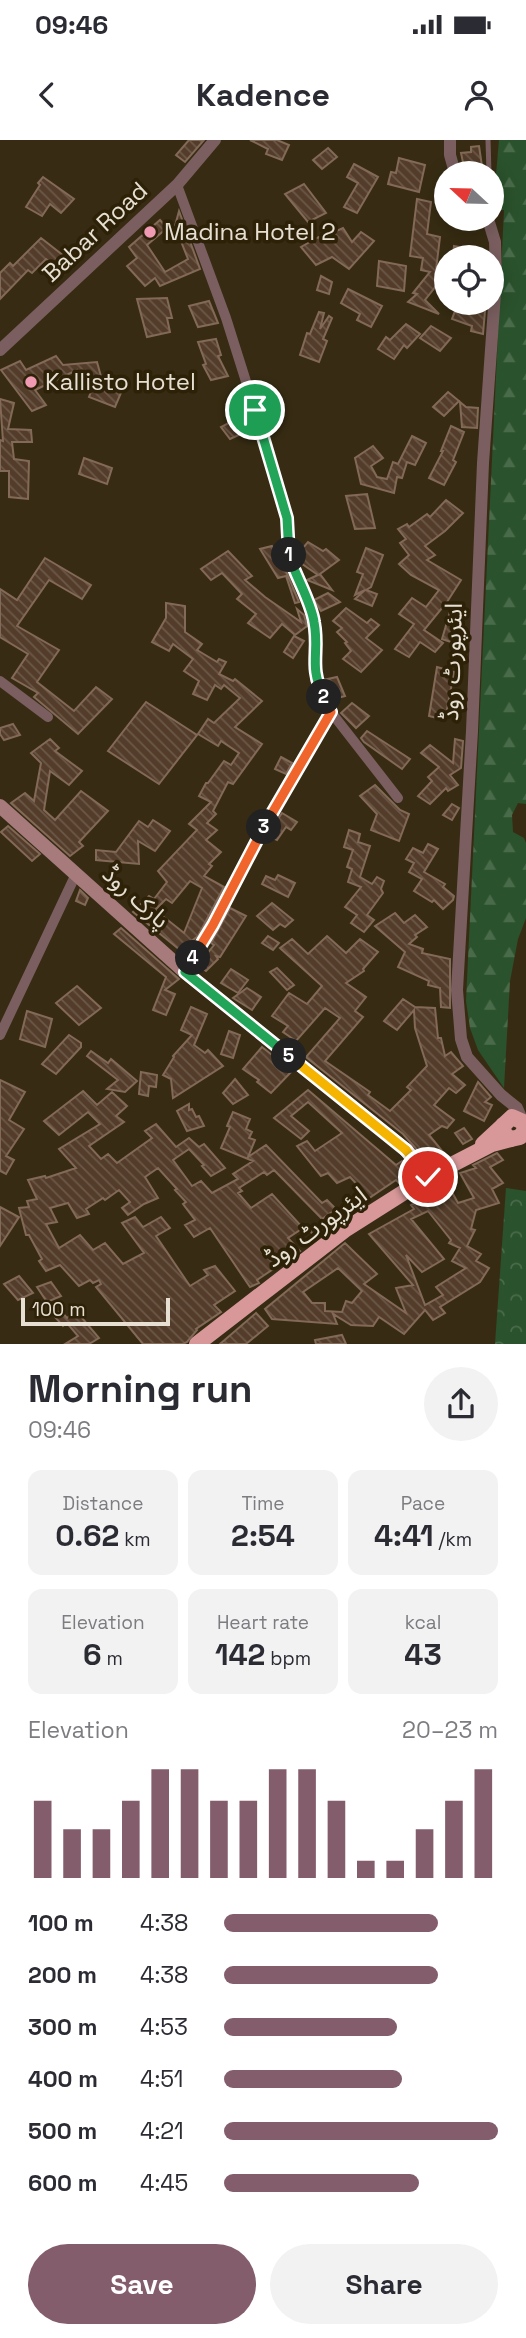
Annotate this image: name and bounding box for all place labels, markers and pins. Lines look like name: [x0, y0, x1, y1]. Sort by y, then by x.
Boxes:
place label: Madina Hotel 2: [164, 216, 336, 247]
marker: Madina Hotel 2: [142, 224, 158, 240]
place label: Kallisto Hotel: [45, 366, 196, 397]
marker: Kallisto Hotel: [23, 374, 39, 390]
pin: [225, 380, 285, 440]
pin: 1: [272, 538, 306, 572]
pin: 2: [306, 680, 342, 714]
pin: 3: [246, 810, 282, 844]
pin: 4: [176, 940, 210, 976]
pin: 5: [272, 1038, 306, 1074]
pin: [398, 1147, 458, 1207]

